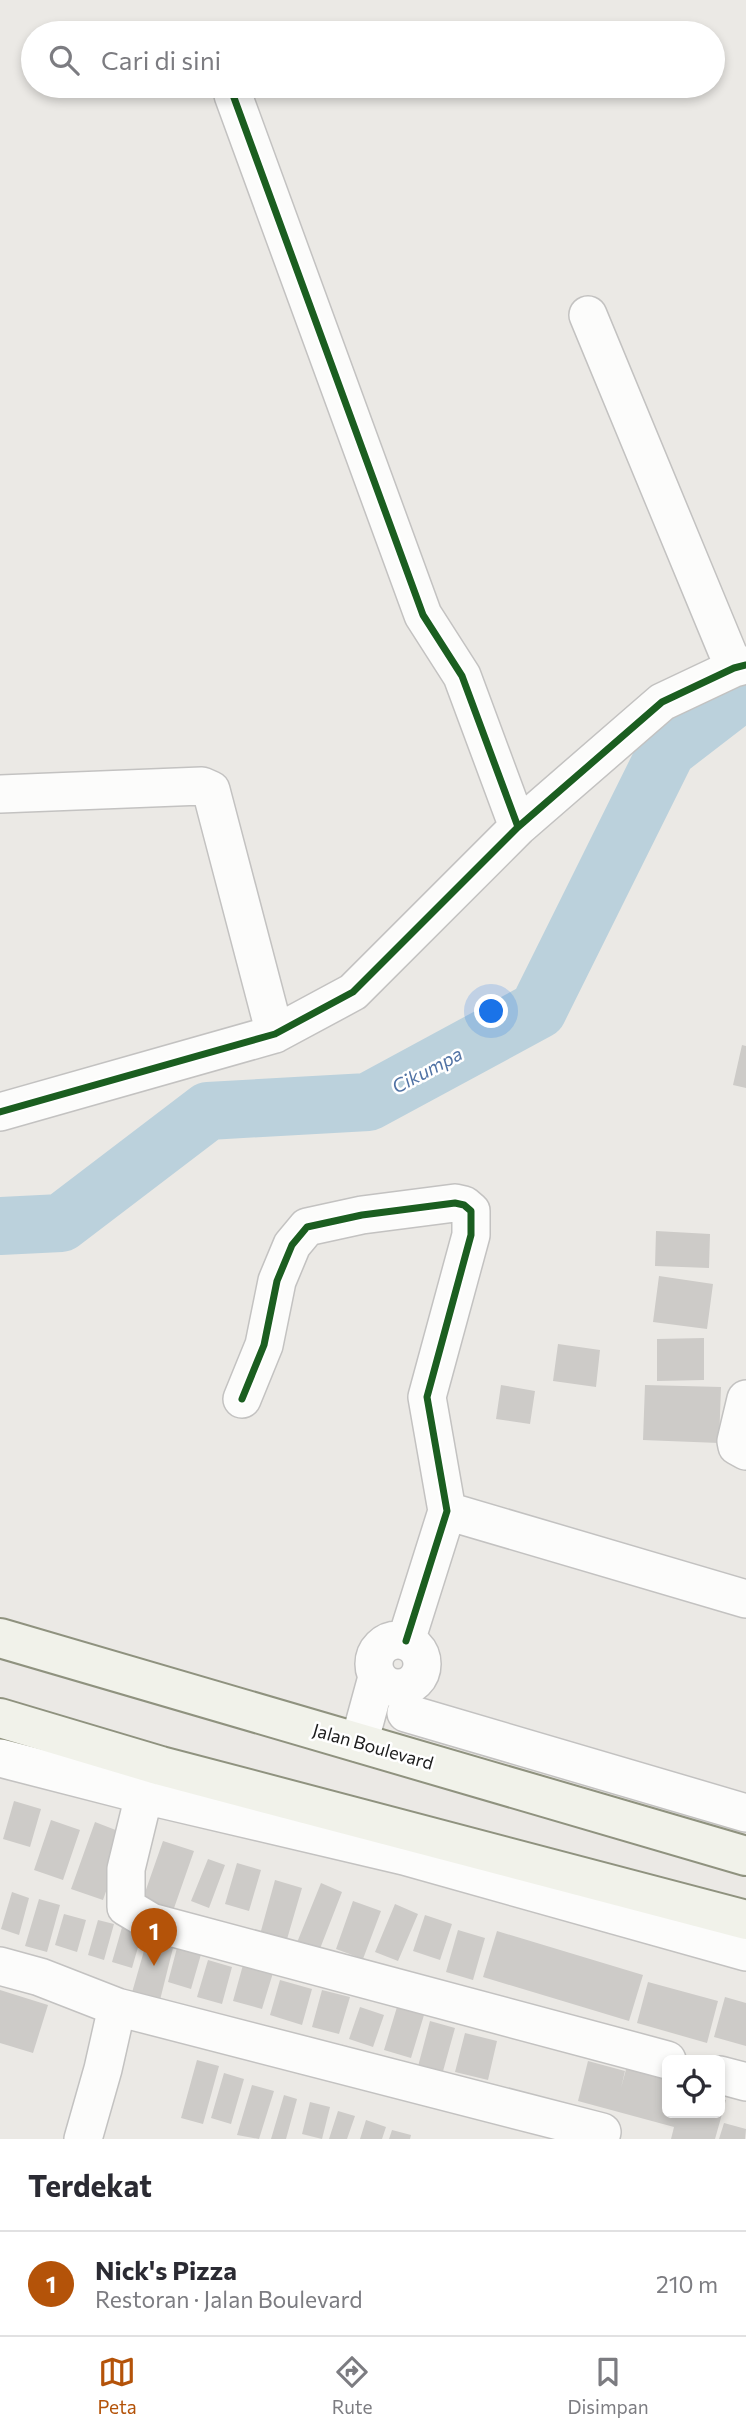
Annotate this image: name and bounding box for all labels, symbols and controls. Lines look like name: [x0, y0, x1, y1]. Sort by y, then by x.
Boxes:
search box: [21, 21, 725, 98]
icon: search: [45, 41, 83, 79]
text: Cari di sini: [101, 44, 221, 75]
your location: [474, 994, 508, 1028]
water label: Cikumpa: [388, 1041, 466, 1098]
street label: Jalan Boulevard: [310, 1718, 436, 1774]
pin: 1: [131, 1908, 177, 1966]
map controls: [662, 2055, 725, 2118]
button: locate: [662, 2055, 725, 2118]
text: Terdekat: [28, 2166, 152, 2203]
text: Nick's Pizza: [95, 2254, 237, 2285]
text: 1: [46, 2270, 56, 2298]
text: 210 m: [656, 2270, 718, 2298]
text: Restoran · Jalan Boulevard: [95, 2285, 363, 2313]
tab: Peta: [97, 2353, 137, 2418]
tab: Rute: [332, 2353, 373, 2418]
tab: Disimpan: [567, 2353, 649, 2418]

